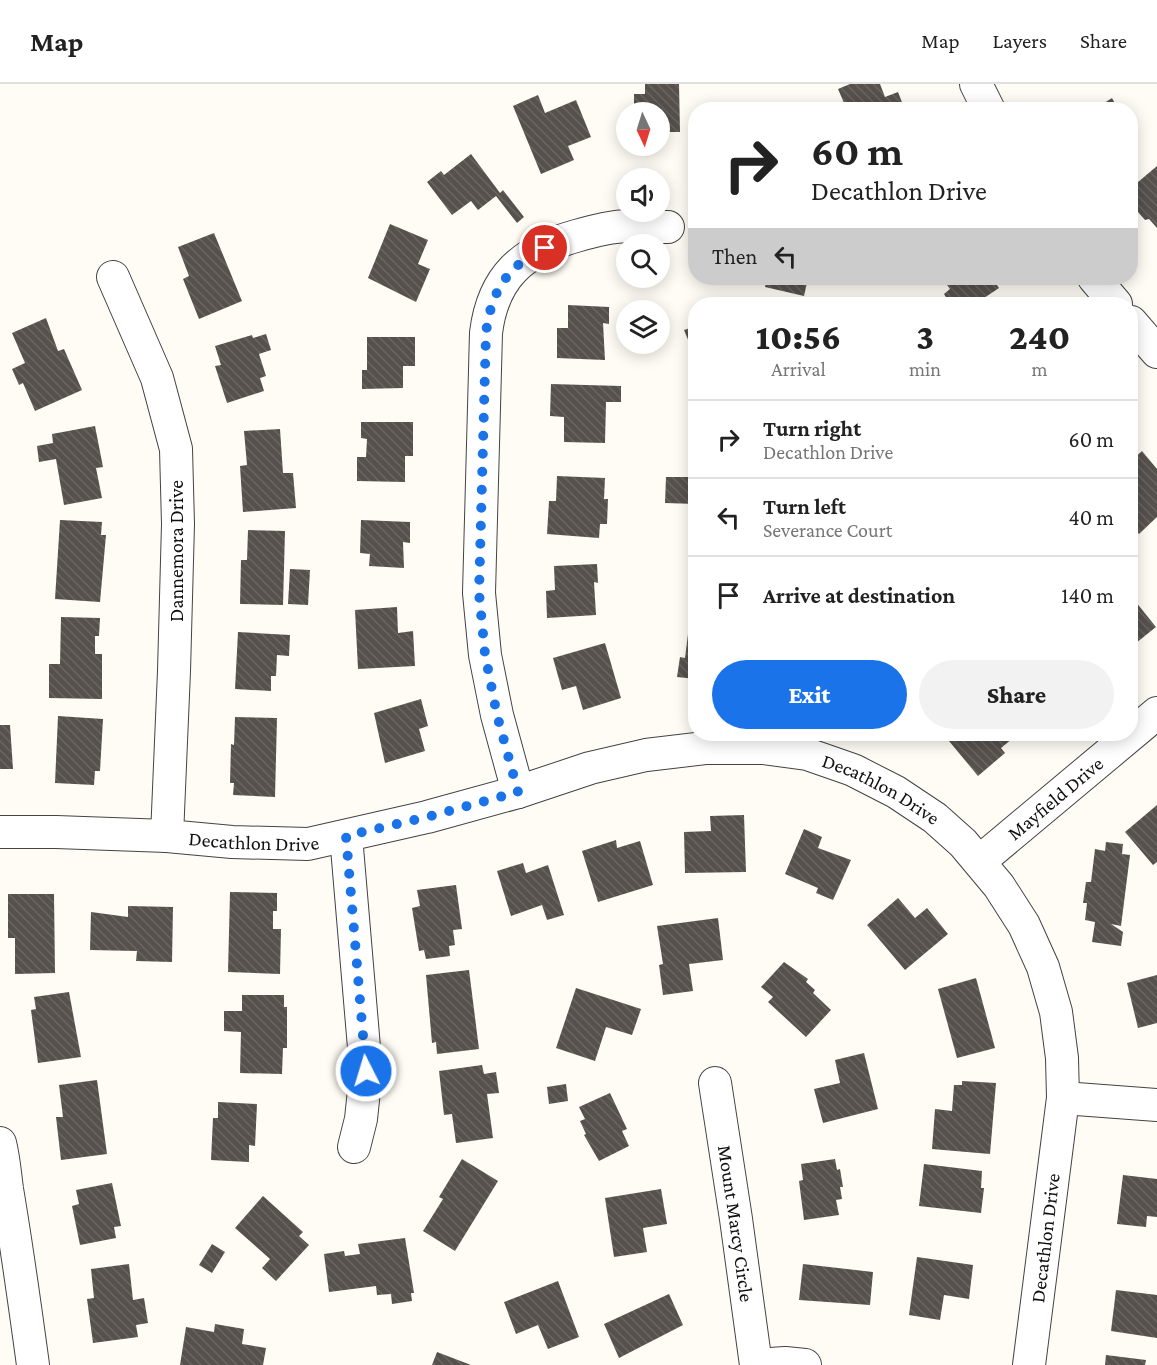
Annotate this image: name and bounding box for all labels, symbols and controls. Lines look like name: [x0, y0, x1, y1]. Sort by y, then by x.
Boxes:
text: Map: [30, 26, 83, 57]
text: Map: [921, 29, 960, 53]
text: Layers: [993, 29, 1047, 53]
text: Share: [1080, 29, 1127, 53]
north arrow: [616, 102, 670, 156]
map controls: [616, 102, 670, 354]
icon: right: [712, 126, 790, 204]
text: 60 m: [811, 127, 903, 174]
button: sound: [616, 168, 670, 222]
text: Decathlon Drive: [811, 176, 987, 206]
pin: [519, 222, 570, 273]
icon: arrive: [528, 231, 561, 264]
button: search: [616, 234, 670, 288]
icon: left: [769, 240, 802, 273]
text: Then: [712, 244, 757, 269]
button: layers: [616, 300, 670, 354]
text: 10:56: [756, 317, 841, 357]
text: 3: [916, 317, 934, 357]
text: 240: [1009, 317, 1070, 357]
text: Arrival: [771, 358, 826, 380]
text: min: [909, 358, 941, 380]
text: m: [1032, 358, 1048, 380]
text: Turn right: [763, 416, 861, 441]
icon: right: [712, 423, 745, 456]
text: 60 m: [1069, 427, 1114, 452]
text: Decathlon Drive: [763, 441, 893, 463]
street label: Dannemora Drive: [165, 480, 187, 622]
text: Turn left: [763, 494, 846, 519]
icon: left: [712, 501, 745, 534]
text: 40 m: [1069, 505, 1114, 530]
text: Severance Court: [763, 519, 892, 541]
icon: arrive: [712, 579, 745, 612]
text: Arrive at destination: [763, 583, 955, 608]
text: 140 m: [1061, 583, 1114, 608]
button: Exit: [712, 660, 907, 729]
button: Share: [919, 660, 1114, 729]
street label: Decathlon Drive: [819, 749, 944, 829]
street label: Mayfield Drive: [1003, 752, 1108, 844]
street label: Decathlon Drive: [188, 827, 321, 855]
position arrow: [334, 1039, 398, 1103]
street label: Mount Marcy Circle: [714, 1144, 758, 1303]
street label: Decathlon Drive: [1026, 1172, 1064, 1304]

